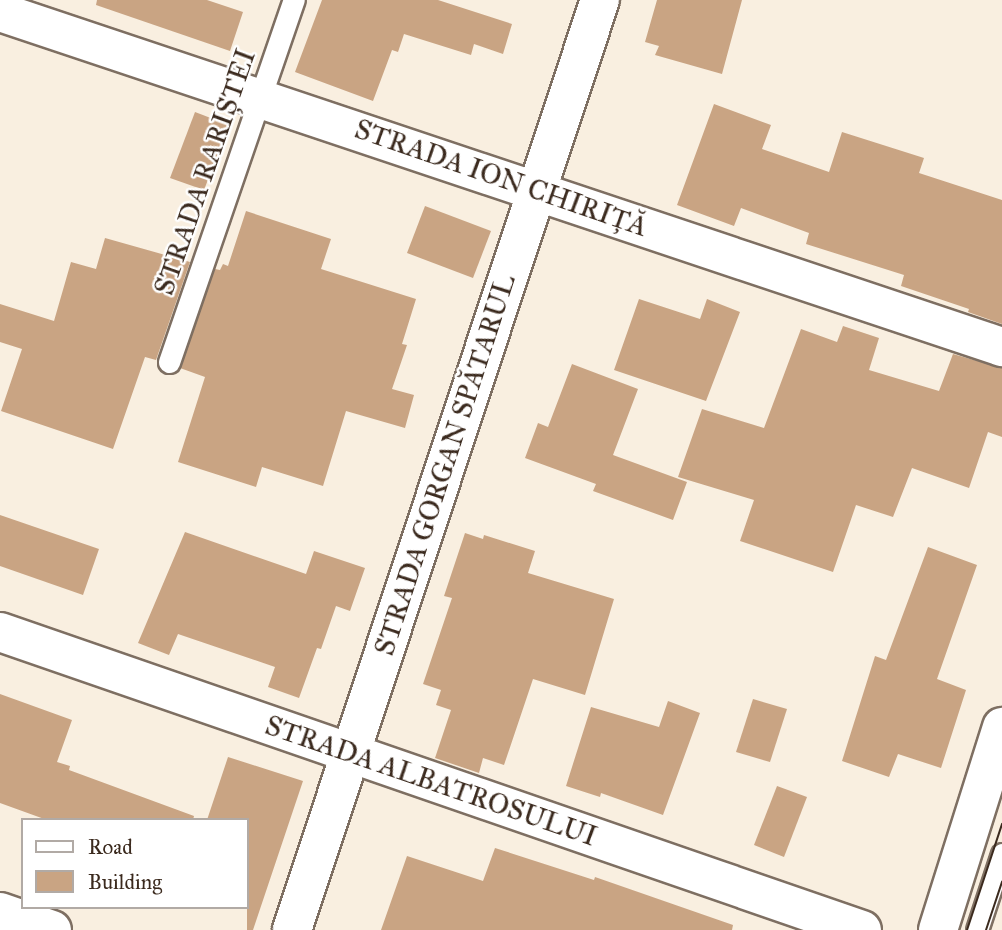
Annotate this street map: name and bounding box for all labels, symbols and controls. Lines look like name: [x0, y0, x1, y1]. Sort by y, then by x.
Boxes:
street label: STRADA RARIȘTEI: [147, 45, 263, 299]
street label: STRADA ION CHIRIȚĂ: [350, 112, 652, 244]
street label: STRADA GORGAN SPĂTARUL: [367, 270, 523, 660]
street label: STRADA ALBATROSULUI: [261, 708, 601, 854]
legend: [21, 818, 248, 909]
text: Road: [88, 834, 133, 860]
text: Building: [88, 869, 162, 895]

